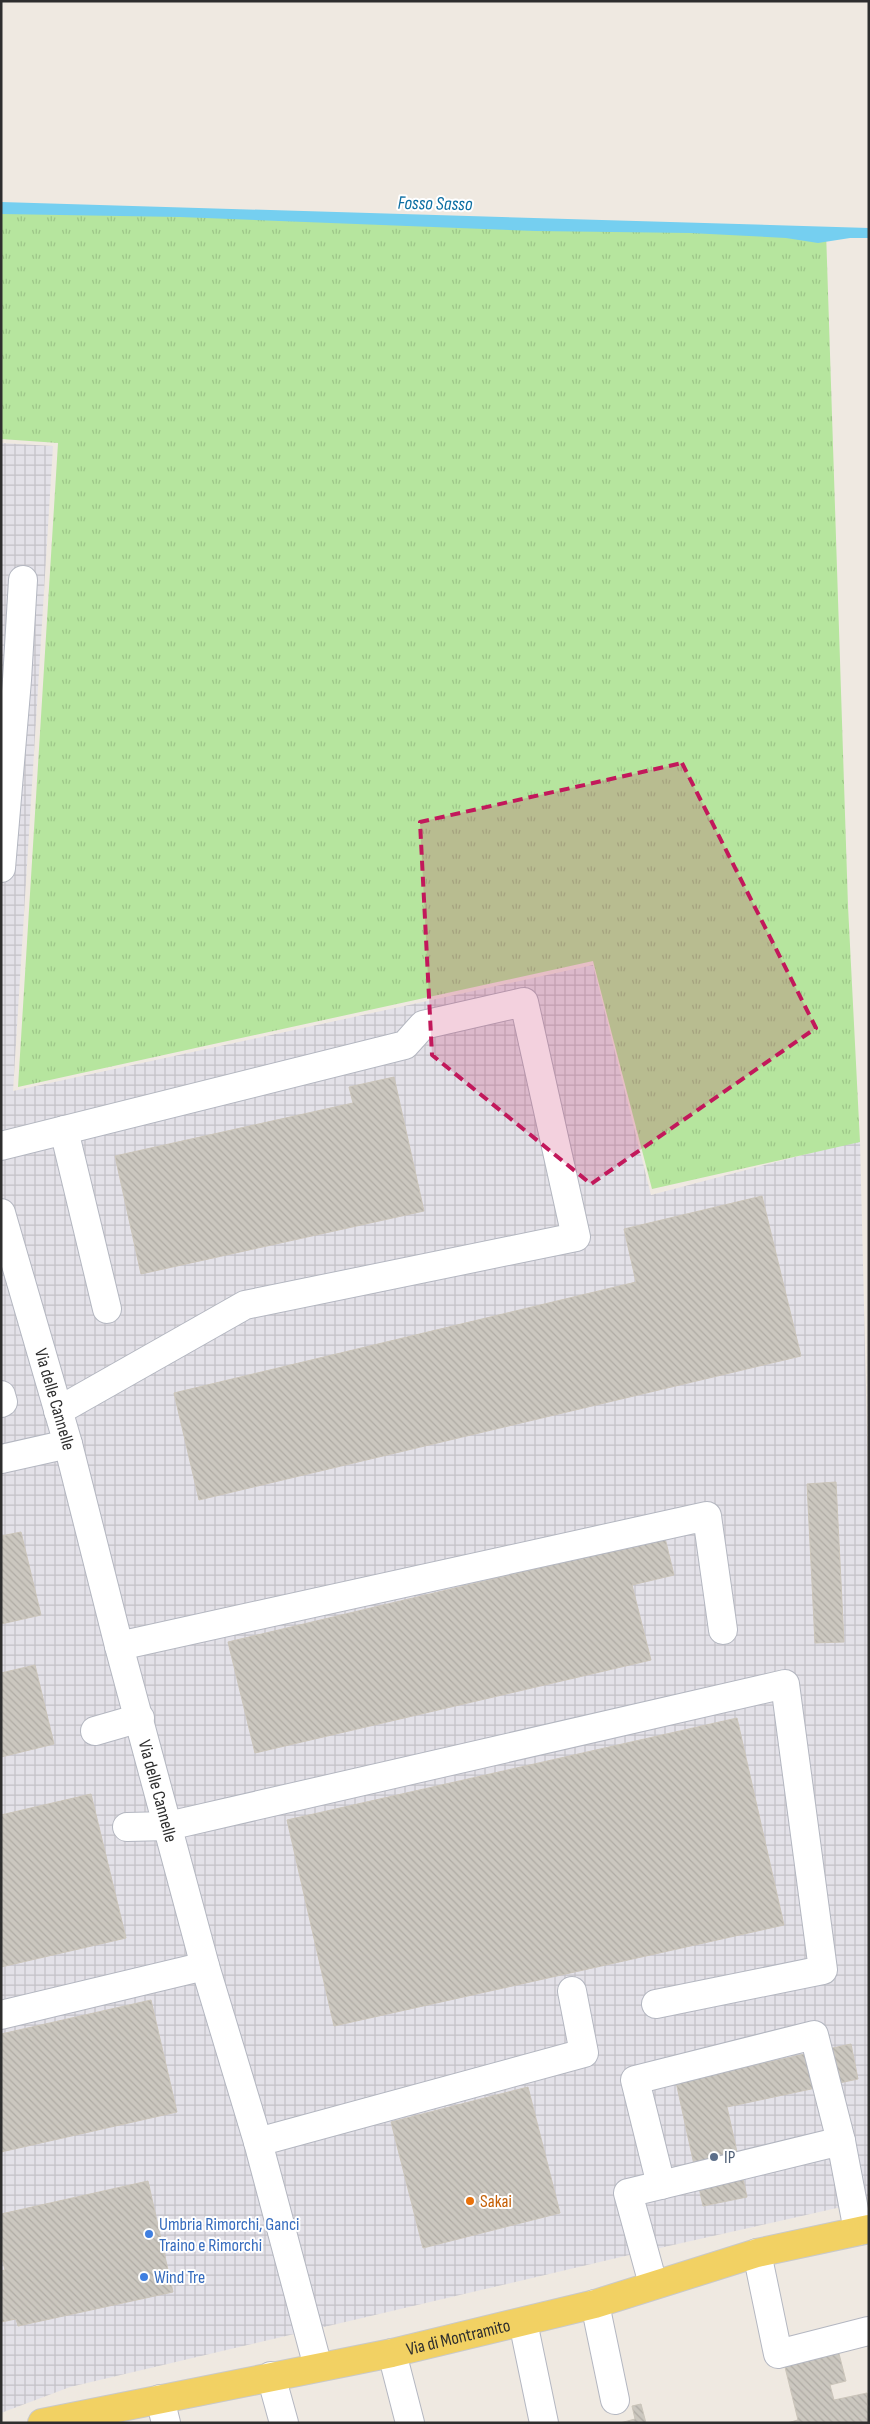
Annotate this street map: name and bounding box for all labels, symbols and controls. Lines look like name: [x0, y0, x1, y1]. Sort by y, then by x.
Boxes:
water label: Fosso Sasso: [397, 192, 473, 216]
street label: Via delle Cannelle: [30, 1346, 80, 1452]
street label: Via delle Cannelle: [134, 1738, 182, 1844]
place label: IP: [724, 2147, 736, 2168]
marker: IP: [708, 2151, 720, 2163]
place label: Sakai: [480, 2191, 512, 2212]
marker: Sakai: [464, 2195, 476, 2207]
place label: Umbria Rimorchi, Ganci Traino e Rimorchi: [159, 2214, 299, 2256]
marker: Umbria Rimorchi, Ganci Traino e Rimorchi: [143, 2228, 155, 2240]
place label: Wind Tre: [154, 2267, 205, 2288]
marker: Wind Tre: [138, 2271, 150, 2283]
street label: Via di Montramito: [404, 2314, 512, 2360]

